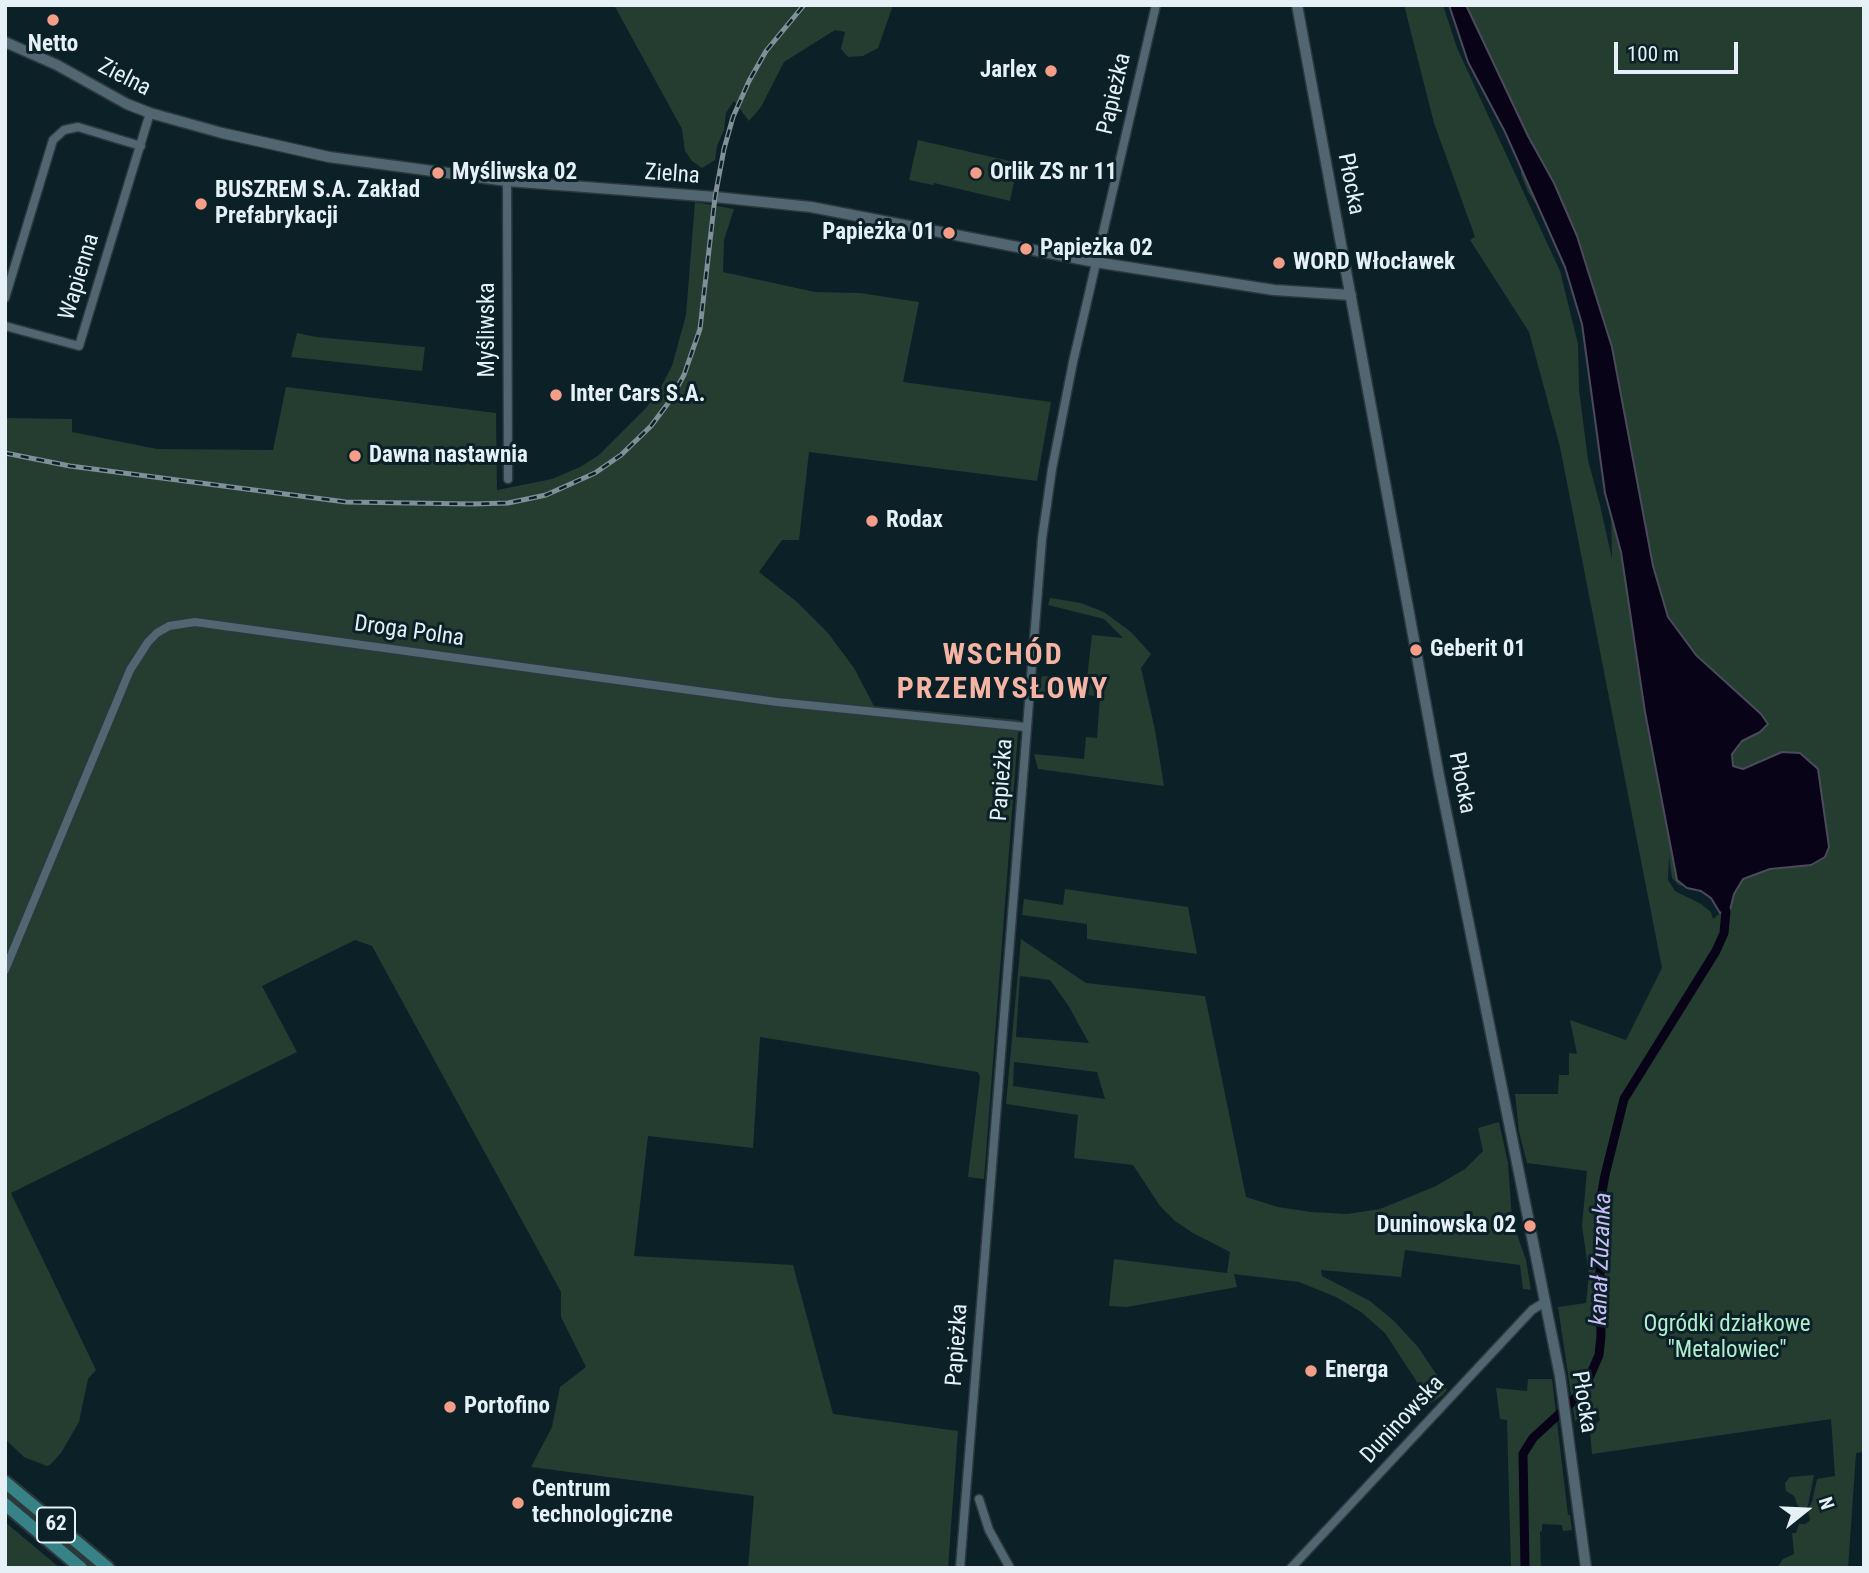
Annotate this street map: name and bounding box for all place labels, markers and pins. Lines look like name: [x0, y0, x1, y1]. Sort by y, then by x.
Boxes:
marker: Netto: [45, 12, 61, 28]
place label: Netto: [28, 31, 78, 59]
place label: Jarlex: [980, 57, 1037, 85]
marker: Jarlex: [1043, 63, 1059, 79]
place label: Myśliwska 02: [452, 159, 577, 187]
place label: Orlik ZS nr 11: [990, 159, 1117, 187]
marker: Myśliwska 02: [430, 165, 446, 181]
marker: Orlik ZS nr 11: [968, 165, 984, 181]
place label: BUSZREM S.A. Zakład Prefabrykacji: [215, 177, 420, 231]
marker: BUSZREM S.A. Zakład Prefabrykacji: [193, 196, 209, 212]
place label: Papieżka 01: [822, 219, 935, 247]
marker: Papieżka 01: [941, 225, 957, 241]
place label: Papieżka 02: [1040, 235, 1153, 263]
marker: Papieżka 02: [1018, 241, 1034, 257]
place label: WORD Włocławek: [1293, 249, 1455, 277]
marker: WORD Włocławek: [1271, 255, 1287, 271]
place label: Inter Cars S.A.: [570, 381, 705, 409]
marker: Inter Cars S.A.: [548, 387, 564, 403]
place label: Dawna nastawnia: [369, 442, 528, 470]
marker: Dawna nastawnia: [347, 448, 363, 464]
place label: Rodax: [886, 507, 943, 535]
marker: Rodax: [864, 513, 880, 529]
place label: Geberit 01: [1430, 636, 1526, 664]
marker: Geberit 01: [1408, 642, 1424, 658]
place label: Duninowska 02: [1376, 1212, 1516, 1240]
marker: Duninowska 02: [1522, 1218, 1538, 1234]
place label: Energa: [1325, 1357, 1388, 1385]
marker: Energa: [1303, 1363, 1319, 1379]
place label: Portofino: [464, 1393, 550, 1421]
marker: Portofino: [442, 1399, 458, 1415]
place label: Centrum technologiczne: [532, 1476, 673, 1530]
marker: Centrum technologiczne: [510, 1495, 526, 1511]

